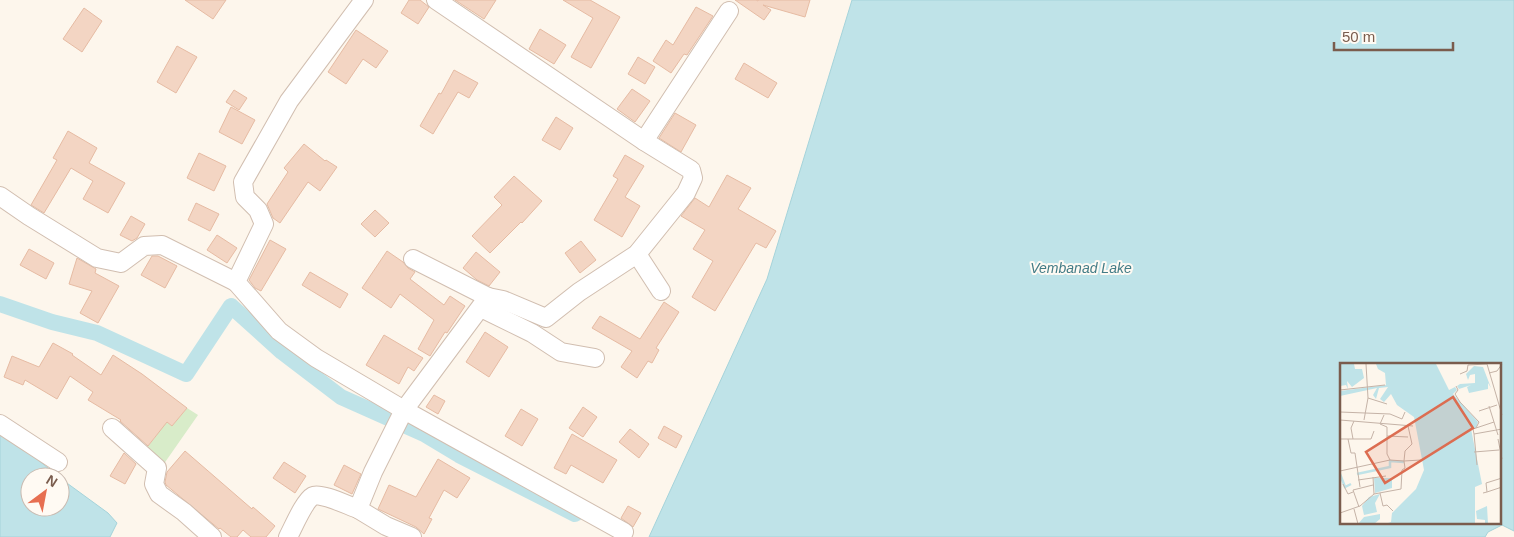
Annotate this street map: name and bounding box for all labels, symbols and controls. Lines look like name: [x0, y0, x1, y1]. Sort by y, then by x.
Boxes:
scale bar: [1334, 20, 1453, 52]
text: 50 m: [1342, 28, 1375, 45]
water label: Vembanad Lake: [1030, 260, 1132, 276]
inset map: [1340, 363, 1502, 524]
north arrow: [20, 467, 70, 517]
text: N: [43, 472, 60, 490]

